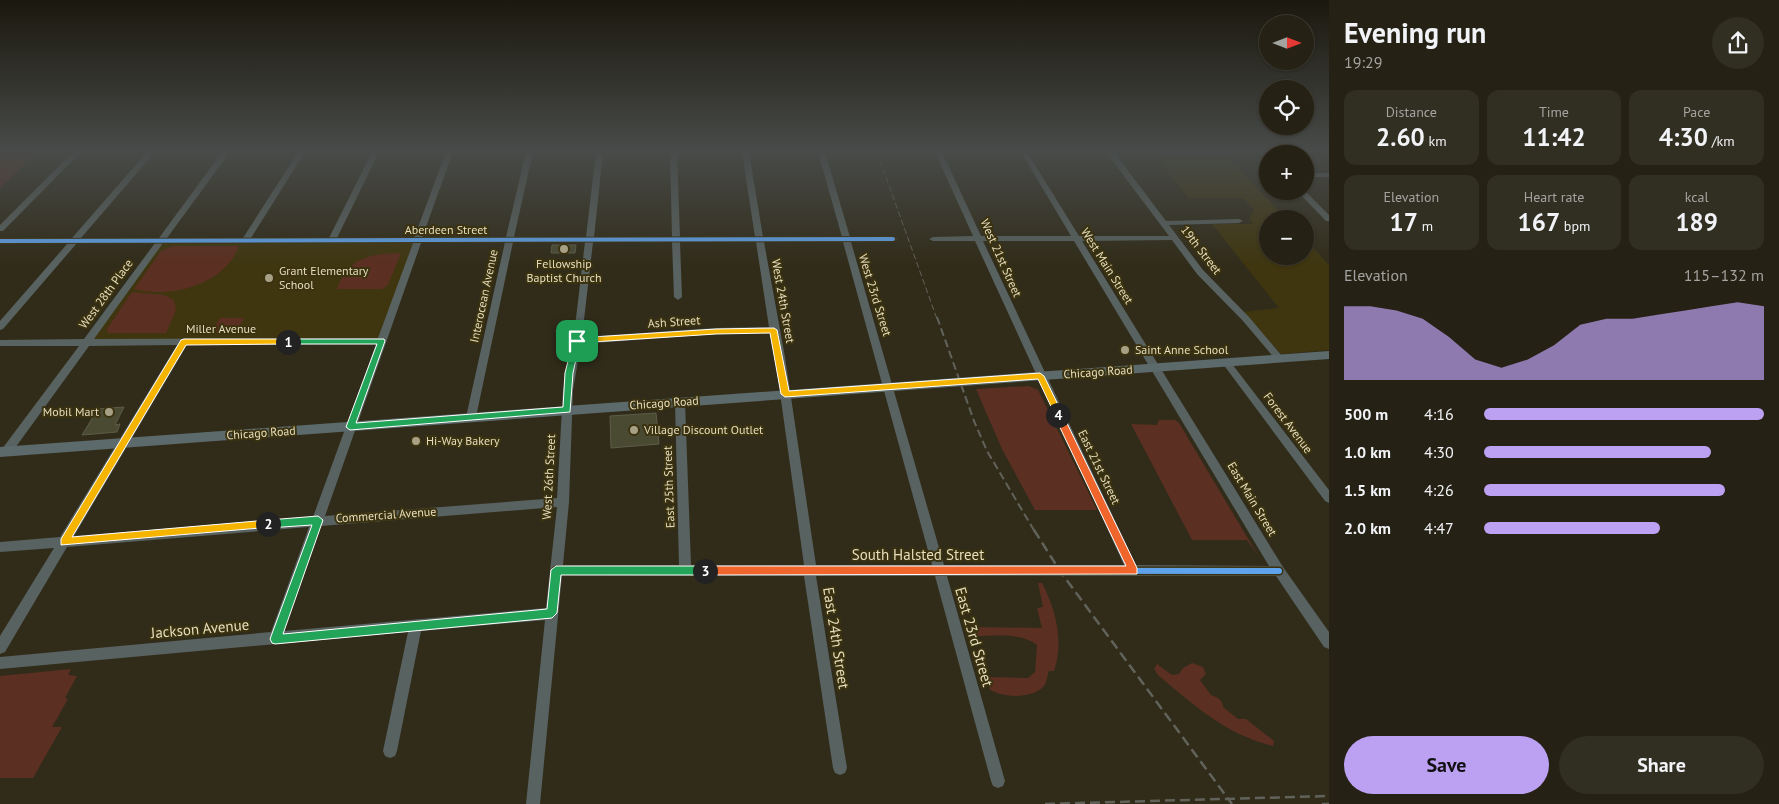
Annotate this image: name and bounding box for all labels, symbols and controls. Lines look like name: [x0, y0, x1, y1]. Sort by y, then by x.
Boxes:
text: Evening run: [1344, 14, 1486, 51]
north arrow: [1259, 15, 1314, 70]
map controls: [1259, 15, 1314, 265]
button: share: [1712, 17, 1764, 69]
text: 19:29: [1344, 52, 1382, 72]
button: locate: [1259, 80, 1314, 135]
text: Distance: [1386, 103, 1437, 121]
text: Time: [1539, 103, 1569, 121]
text: Pace: [1683, 103, 1710, 121]
text: 2.60: [1376, 121, 1425, 153]
text: 11:42: [1522, 121, 1586, 153]
text: 4:30: [1659, 121, 1708, 153]
text: km: [1425, 132, 1447, 150]
text: /km: [1708, 132, 1735, 150]
button: +: [1259, 145, 1314, 200]
text: Elevation: [1383, 188, 1439, 206]
text: Heart rate: [1524, 188, 1584, 206]
text: kcal: [1685, 188, 1709, 206]
text: 17: [1390, 206, 1418, 238]
text: 167: [1518, 206, 1560, 238]
text: 189: [1675, 206, 1718, 238]
button: −: [1259, 210, 1314, 265]
street label: West 21st Street: [978, 216, 1025, 299]
text: m: [1418, 217, 1433, 235]
text: bpm: [1560, 217, 1590, 235]
street label: Aberdeen Street: [405, 222, 487, 237]
street label: 19th Street: [1178, 222, 1225, 277]
street label: West Main Street: [1078, 225, 1137, 307]
marker: Fellowship Baptist Church: [558, 243, 570, 255]
street label: Interocean Avenue: [466, 248, 501, 344]
street label: West 23rd Street: [856, 252, 895, 338]
street label: West 28th Place: [75, 256, 136, 331]
place label: Fellowship Baptist Church: [526, 256, 602, 285]
street label: West 24th Street: [769, 258, 798, 344]
place label: Grant Elementary School: [279, 263, 369, 292]
text: Elevation: [1344, 265, 1408, 285]
text: 115–132 m: [1684, 265, 1764, 285]
marker: Grant Elementary School: [263, 272, 275, 284]
street label: Ash Street: [647, 312, 701, 331]
pin: [556, 320, 598, 362]
street label: Miller Avenue: [186, 321, 256, 336]
icon: arrive: [563, 327, 591, 355]
pin: 1: [276, 330, 300, 354]
text: 1: [285, 333, 292, 351]
place label: Saint Anne School: [1135, 342, 1229, 357]
marker: Saint Anne School: [1119, 344, 1131, 356]
street label: Chicago Road: [1063, 362, 1133, 381]
street label: Forest Avenue: [1261, 389, 1316, 456]
street label: Chicago Road: [629, 393, 699, 412]
pin: 4: [1046, 402, 1070, 428]
place label: Mobil Mart: [43, 404, 99, 419]
text: 500 m: [1344, 404, 1388, 424]
text: 4:16: [1424, 404, 1454, 424]
marker: Mobil Mart: [103, 406, 115, 418]
text: 4: [1055, 406, 1062, 424]
place label: Village Discount Outlet: [643, 422, 763, 437]
street label: Chicago Road: [226, 423, 296, 442]
marker: Village Discount Outlet: [628, 424, 640, 436]
street label: East 21st Street: [1075, 427, 1124, 506]
place label: Hi-Way Bakery: [426, 433, 500, 448]
street label: West 26th Street: [539, 434, 558, 520]
marker: Hi-Way Bakery: [410, 435, 422, 447]
text: 1.0 km: [1344, 442, 1391, 462]
text: 4:30: [1424, 442, 1454, 462]
street label: East 25th Street: [660, 446, 677, 528]
street label: East Main Street: [1224, 459, 1280, 539]
text: 1.5 km: [1344, 480, 1391, 500]
text: 4:26: [1424, 480, 1454, 500]
street label: Commercial Avenue: [335, 503, 437, 526]
pin: 2: [256, 512, 280, 536]
text: 2: [265, 515, 272, 533]
text: 2.0 km: [1344, 518, 1391, 538]
text: 4:47: [1424, 518, 1454, 538]
street label: South Halsted Street: [852, 545, 984, 564]
pin: 3: [692, 558, 718, 584]
text: 3: [702, 562, 709, 580]
street label: East 23rd Street: [951, 585, 998, 689]
street label: East 24th Street: [819, 586, 854, 690]
street label: Jackson Avenue: [149, 615, 250, 642]
button: Save: [1344, 736, 1549, 794]
button: Share: [1559, 736, 1764, 794]

